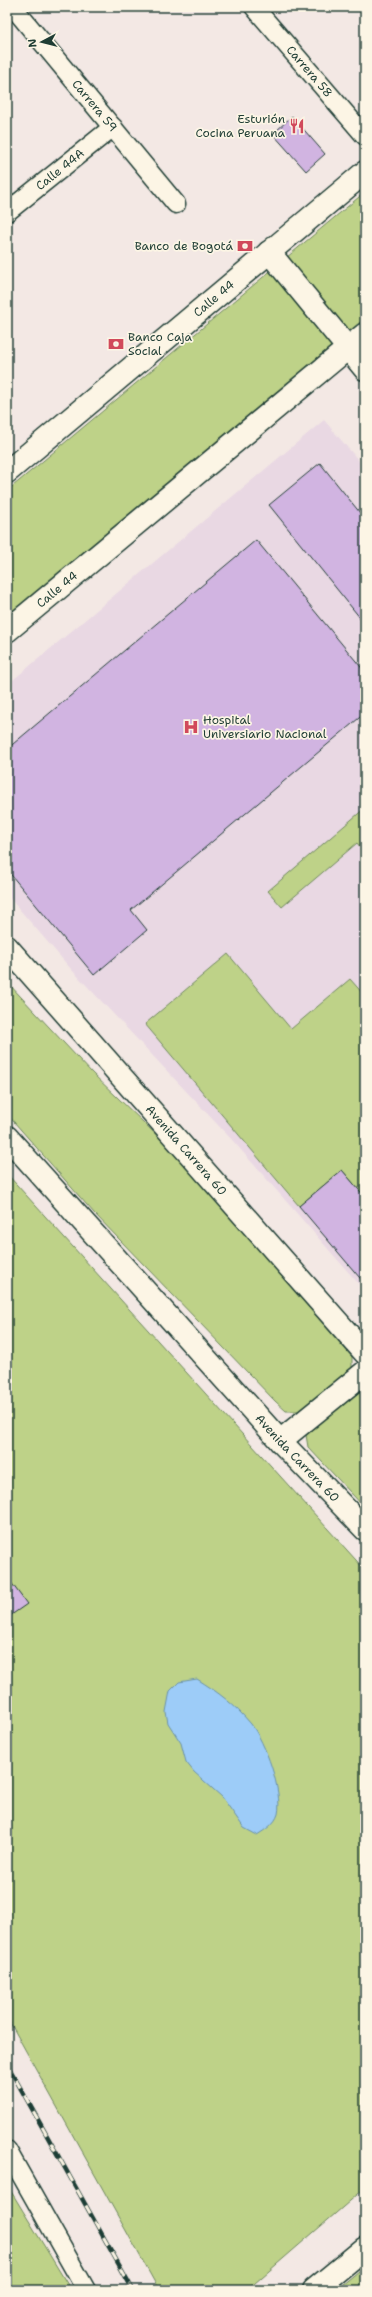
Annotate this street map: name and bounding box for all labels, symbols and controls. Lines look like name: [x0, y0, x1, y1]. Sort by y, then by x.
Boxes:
north arrow: [22, 22, 62, 62]
text: N: [25, 38, 41, 48]
street label: Carrera 58: [283, 42, 336, 101]
street label: Carrera 59: [68, 76, 121, 135]
place label: Esturión Cocina Peruana: [195, 111, 286, 141]
restaurant icon: Esturión Cocina Peruana: [288, 117, 306, 135]
street label: Calle 44A: [32, 145, 88, 194]
bank icon: Banco de Bogotá: [236, 237, 254, 255]
place label: Banco de Bogotá: [135, 238, 234, 254]
street label: Calle 44: [190, 277, 238, 320]
place label: Banco Caja Social: [128, 329, 193, 359]
bank icon: Banco Caja Social: [107, 335, 125, 353]
street label: Calle 44: [33, 568, 81, 611]
place label: Hospital Universiario Nacional: [203, 712, 327, 742]
hospital icon: Hospital Universiario Nacional: [182, 718, 200, 736]
street label: Avenida Carrera 60: [142, 1102, 230, 1199]
street label: Avenida Carrera 60: [252, 1411, 343, 1506]

